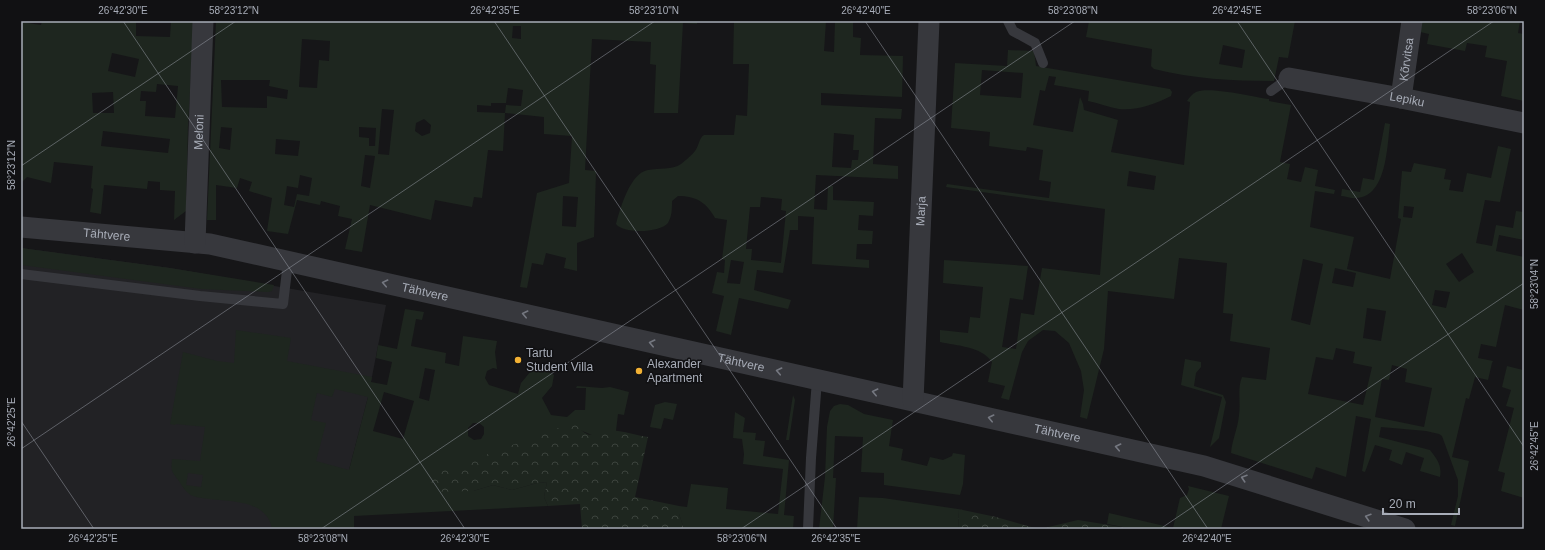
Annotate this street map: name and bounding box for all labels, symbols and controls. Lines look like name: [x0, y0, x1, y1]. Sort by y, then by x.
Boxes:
text: 26°42'30"E: [98, 5, 148, 16]
text: 58°23'12"N: [209, 5, 259, 16]
text: 26°42'35"E: [470, 5, 520, 16]
text: 58°23'10"N: [629, 5, 679, 16]
text: 26°42'40"E: [841, 5, 891, 16]
text: 58°23'08"N: [1048, 5, 1098, 16]
text: 26°42'45"E: [1212, 5, 1262, 16]
text: 58°23'06"N: [1467, 5, 1517, 16]
street label: Kõrvitsa: [1397, 37, 1417, 82]
street label: Lepiku: [1388, 89, 1426, 110]
street label: Meloni: [191, 114, 207, 150]
text: 58°23'12"N: [6, 140, 17, 190]
street label: Marja: [913, 196, 929, 226]
street label: Tähtvere: [82, 226, 131, 244]
text: 58°23'04"N: [1529, 259, 1540, 309]
one-way arrow: [381, 280, 388, 288]
street label: Tähtvere: [400, 280, 450, 304]
one-way arrow: [522, 311, 528, 319]
one-way arrow: [649, 339, 655, 347]
place label: Tartu Student Villa: [526, 346, 593, 374]
street label: Tähtvere: [716, 351, 766, 375]
marker: Tartu Student Villa: [513, 355, 523, 365]
place label: Alexander Apartment: [647, 357, 703, 385]
marker: Alexander Apartment: [634, 366, 644, 376]
one-way arrow: [776, 367, 782, 375]
one-way arrow: [871, 389, 878, 397]
text: 26°42'25"E: [6, 397, 17, 447]
one-way arrow: [988, 415, 994, 423]
street label: Tähtvere: [1033, 421, 1082, 445]
text: 26°42'45"E: [1529, 421, 1540, 471]
one-way arrow: [1115, 443, 1121, 451]
one-way arrow: [1241, 474, 1248, 483]
scale bar: [1383, 490, 1459, 516]
text: 20 m: [1389, 497, 1416, 511]
one-way arrow: [1365, 513, 1372, 522]
text: 26°42'25"E: [68, 533, 118, 544]
text: 58°23'08"N: [298, 533, 348, 544]
text: 26°42'30"E: [440, 533, 490, 544]
text: 58°23'06"N: [717, 533, 767, 544]
text: 26°42'35"E: [811, 533, 861, 544]
text: 26°42'40"E: [1182, 533, 1232, 544]

